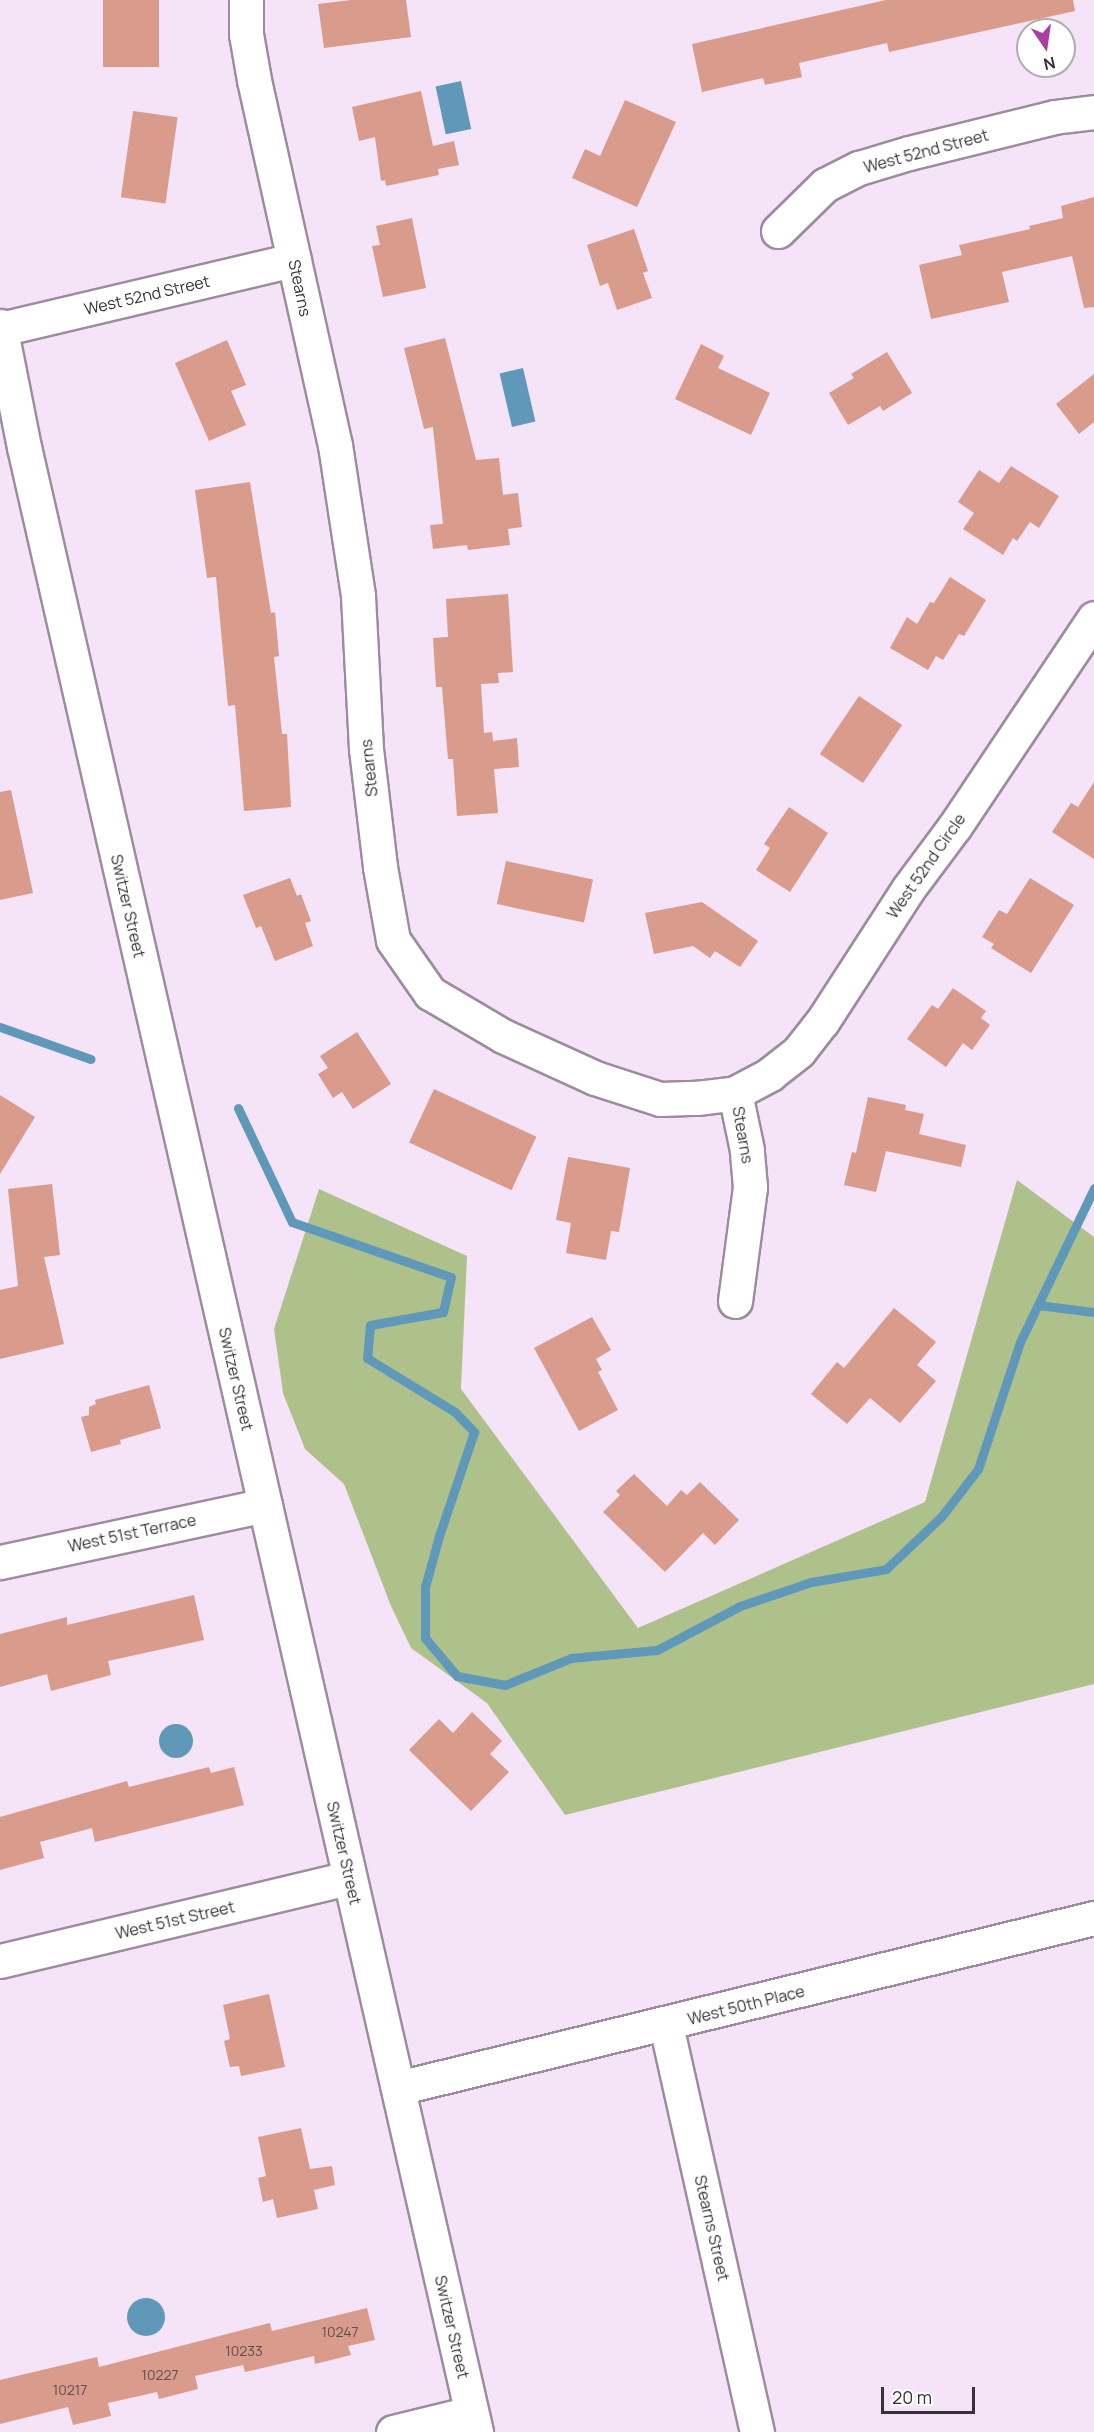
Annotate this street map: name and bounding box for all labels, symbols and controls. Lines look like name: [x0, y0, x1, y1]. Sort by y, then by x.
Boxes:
north arrow: [1016, 18, 1076, 78]
text: N: [1042, 52, 1058, 76]
street label: West 52nd Street: [862, 125, 990, 177]
street label: Stearns: [285, 258, 315, 318]
street label: West 52nd Street: [82, 271, 212, 319]
street label: Stearns: [356, 738, 382, 798]
street label: West 52nd Circle: [883, 810, 969, 922]
street label: Switzer Street: [107, 852, 149, 960]
street label: Stearns: [729, 1105, 757, 1165]
street label: Switzer Street: [215, 1325, 257, 1433]
street label: West 51st Terrace: [66, 1510, 198, 1556]
street label: Switzer Street: [323, 1799, 365, 1907]
street label: West 51st Street: [113, 1897, 237, 1943]
street label: West 50th Place: [686, 1981, 806, 2029]
street label: Stearns Street: [691, 2173, 733, 2283]
street label: Switzer Street: [431, 2273, 473, 2381]
house number: 10247: [322, 2324, 358, 2340]
house number: 10233: [225, 2343, 263, 2359]
house number: 10227: [142, 2367, 178, 2383]
scale bar: [884, 2375, 978, 2413]
house number: 10217: [53, 2382, 87, 2398]
text: 20 m: [892, 2385, 932, 2409]

